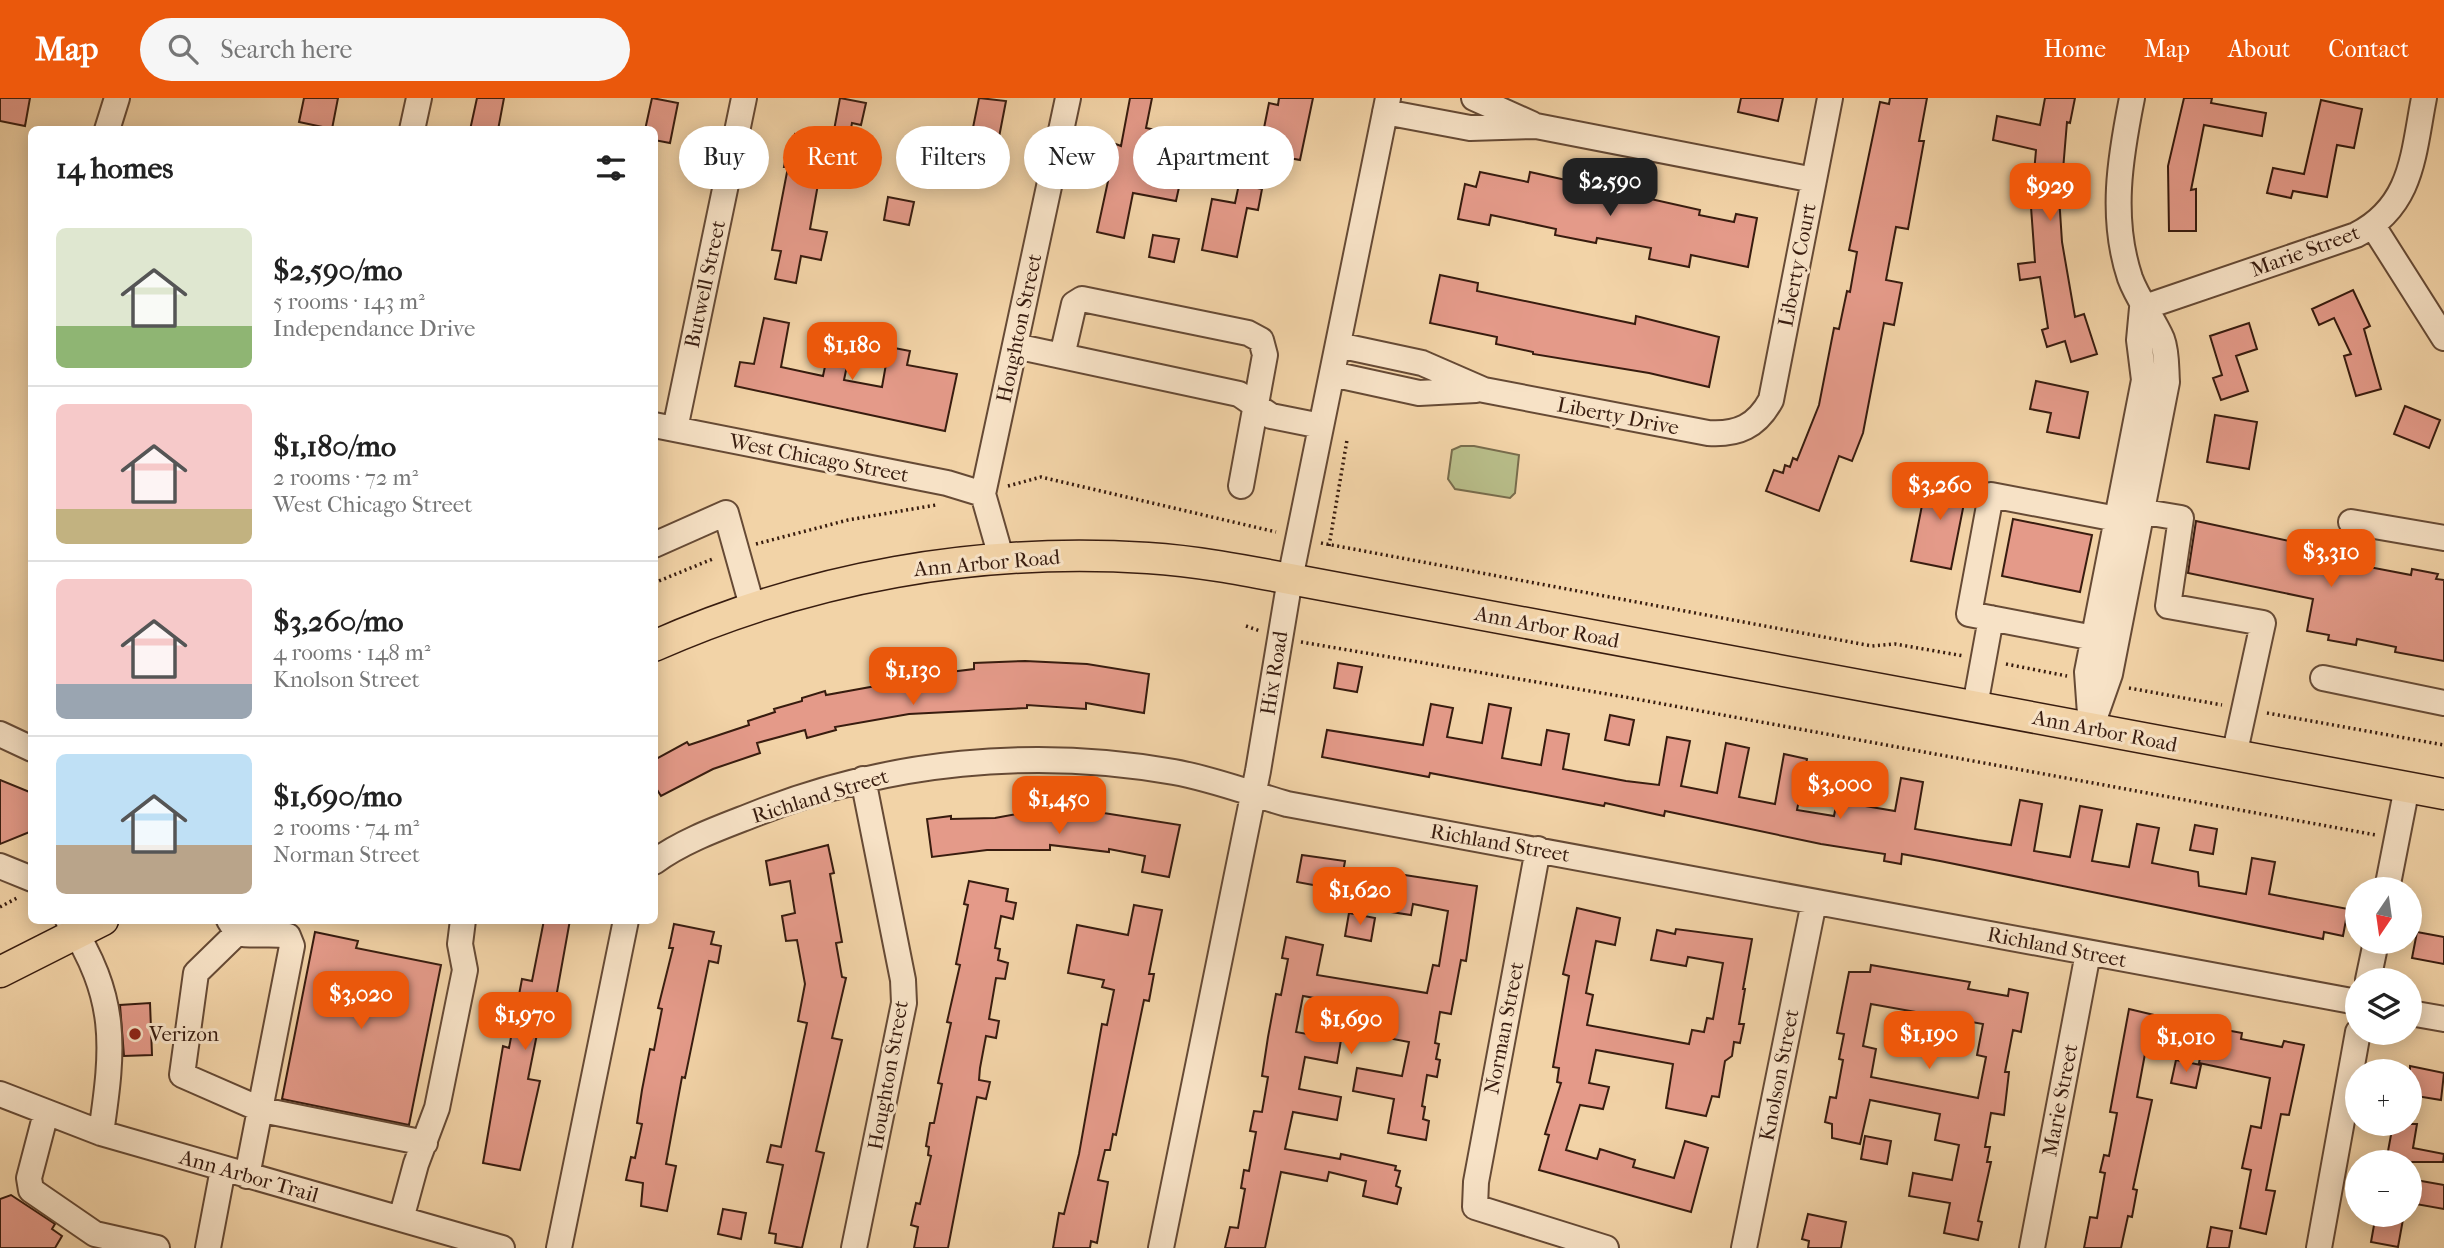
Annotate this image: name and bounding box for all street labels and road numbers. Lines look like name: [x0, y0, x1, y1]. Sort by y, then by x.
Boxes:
street label: Liberty Court: [1773, 201, 1821, 329]
street label: Butwell Street: [680, 217, 730, 350]
street label: Marie Street: [2247, 220, 2363, 282]
street label: Houghton Street: [991, 251, 1047, 405]
street label: Liberty Drive: [1555, 392, 1681, 440]
street label: West Chicago Street: [726, 429, 911, 487]
street label: Ann Arbor Road: [912, 545, 1062, 581]
street label: Ann Arbor Road: [1472, 601, 1622, 653]
street label: Hix Road: [1255, 629, 1293, 717]
street label: Ann Arbor Road: [2030, 705, 2180, 757]
street label: Richland Street: [749, 764, 892, 828]
street label: Richland Street: [1428, 819, 1572, 867]
street label: Richland Street: [1985, 922, 2129, 972]
street label: Norman Street: [1479, 959, 1529, 1096]
street label: Houghton Street: [863, 998, 913, 1152]
street label: Knolson Street: [1754, 1006, 1804, 1143]
street label: Marie Street: [2037, 1041, 2083, 1158]
street label: Ann Arbor Trail: [176, 1144, 321, 1207]

